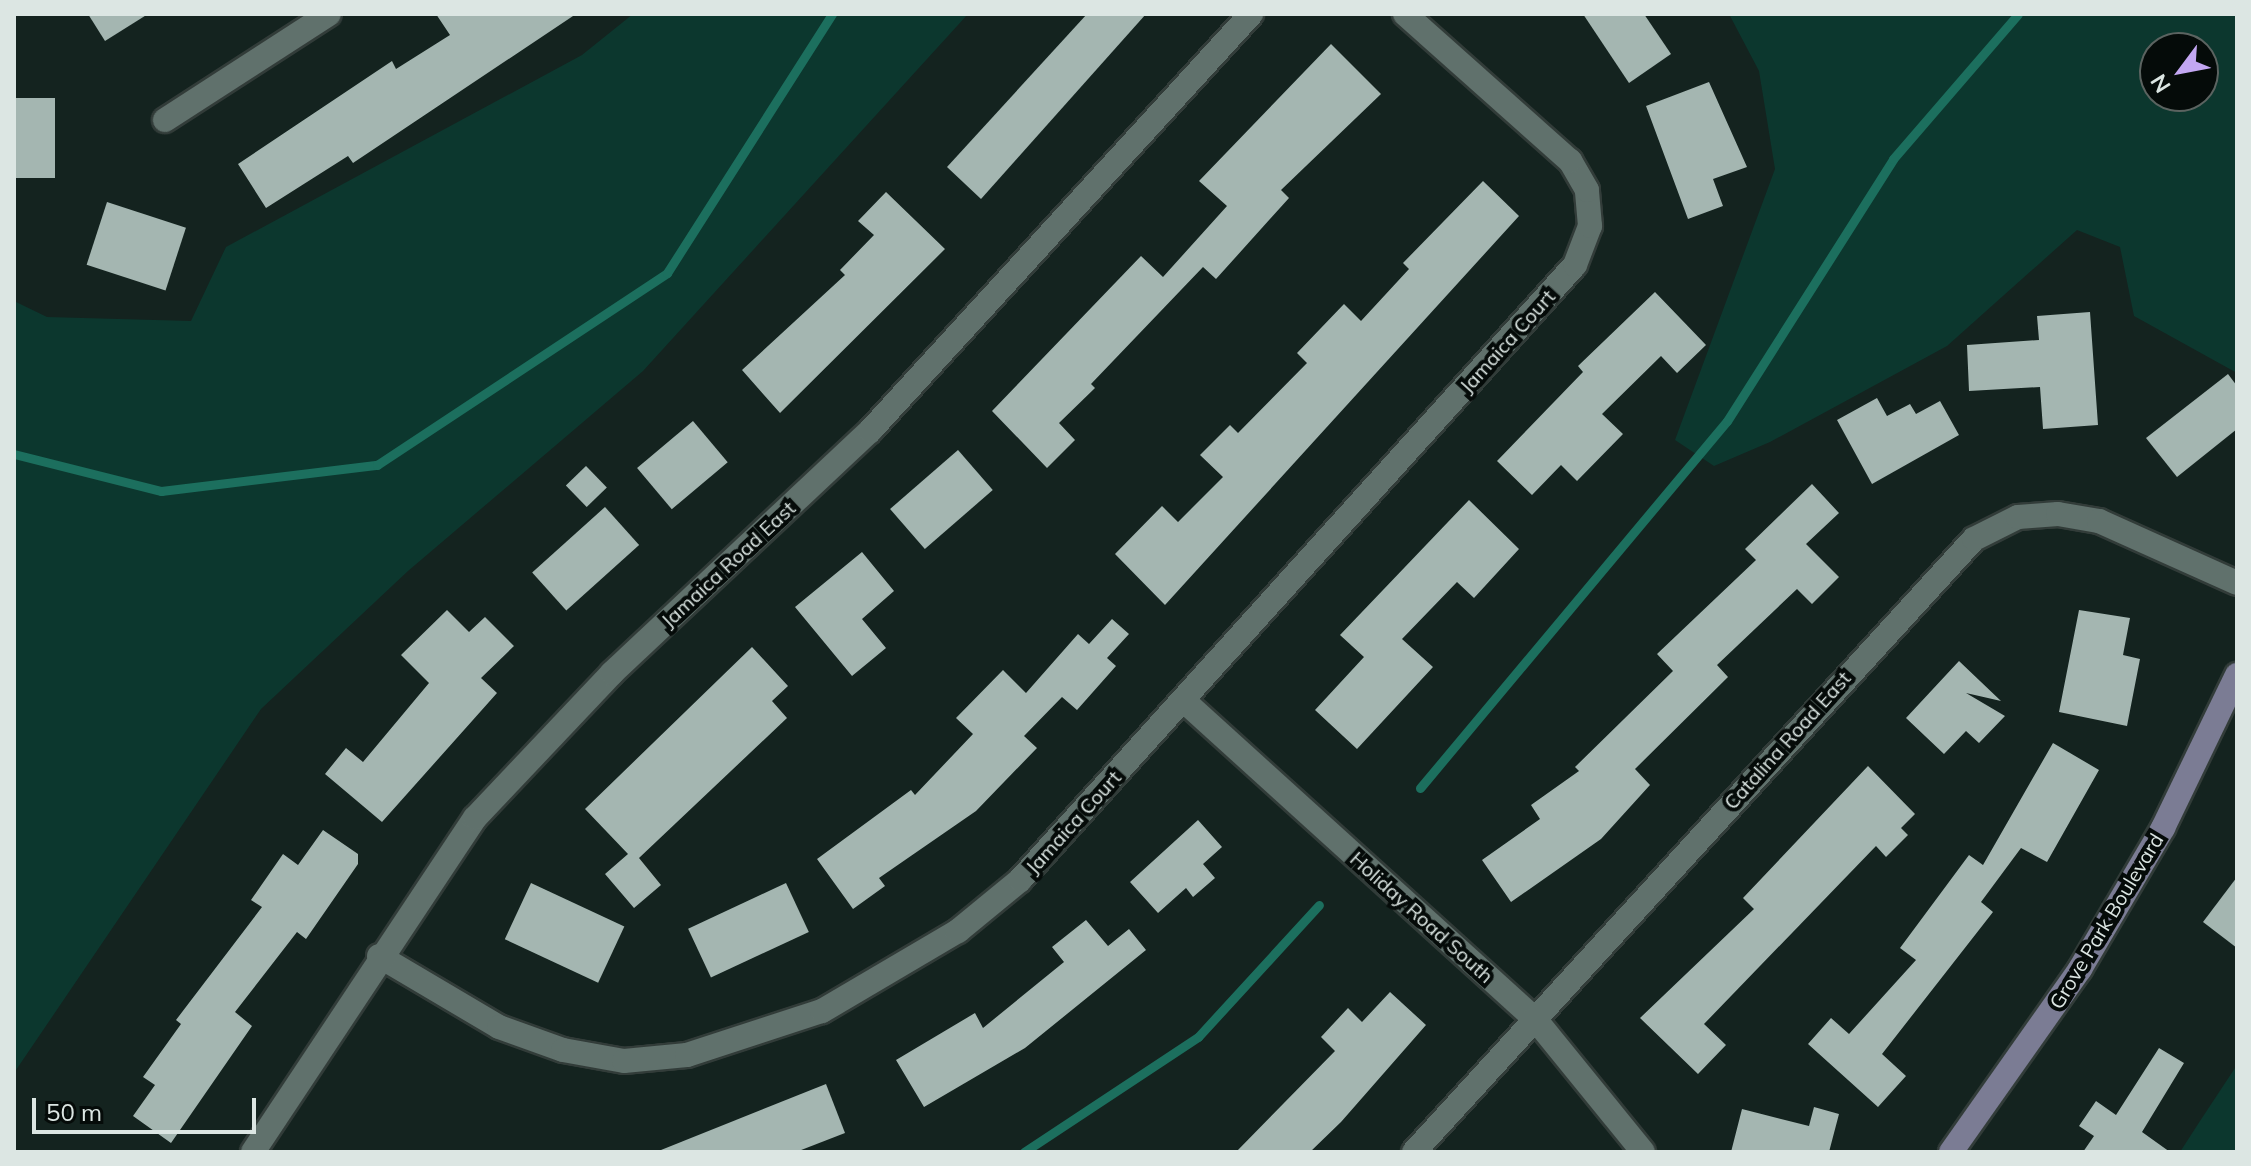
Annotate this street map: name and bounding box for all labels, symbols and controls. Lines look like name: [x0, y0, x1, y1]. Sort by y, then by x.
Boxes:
north arrow: [2139, 32, 2219, 112]
text: N: [2144, 69, 2177, 98]
street label: Jamaica Court: [1454, 284, 1560, 398]
street label: Jamaica Road East: [656, 496, 800, 632]
street label: Catalina Road East: [1719, 666, 1855, 814]
street label: Jamaica Court: [1020, 765, 1126, 879]
street label: Grove Park Boulevard: [2044, 829, 2168, 1013]
street label: Holiday Road South: [1345, 846, 1499, 988]
scale bar: [36, 1082, 260, 1132]
text: 50 m: [46, 1097, 102, 1127]

